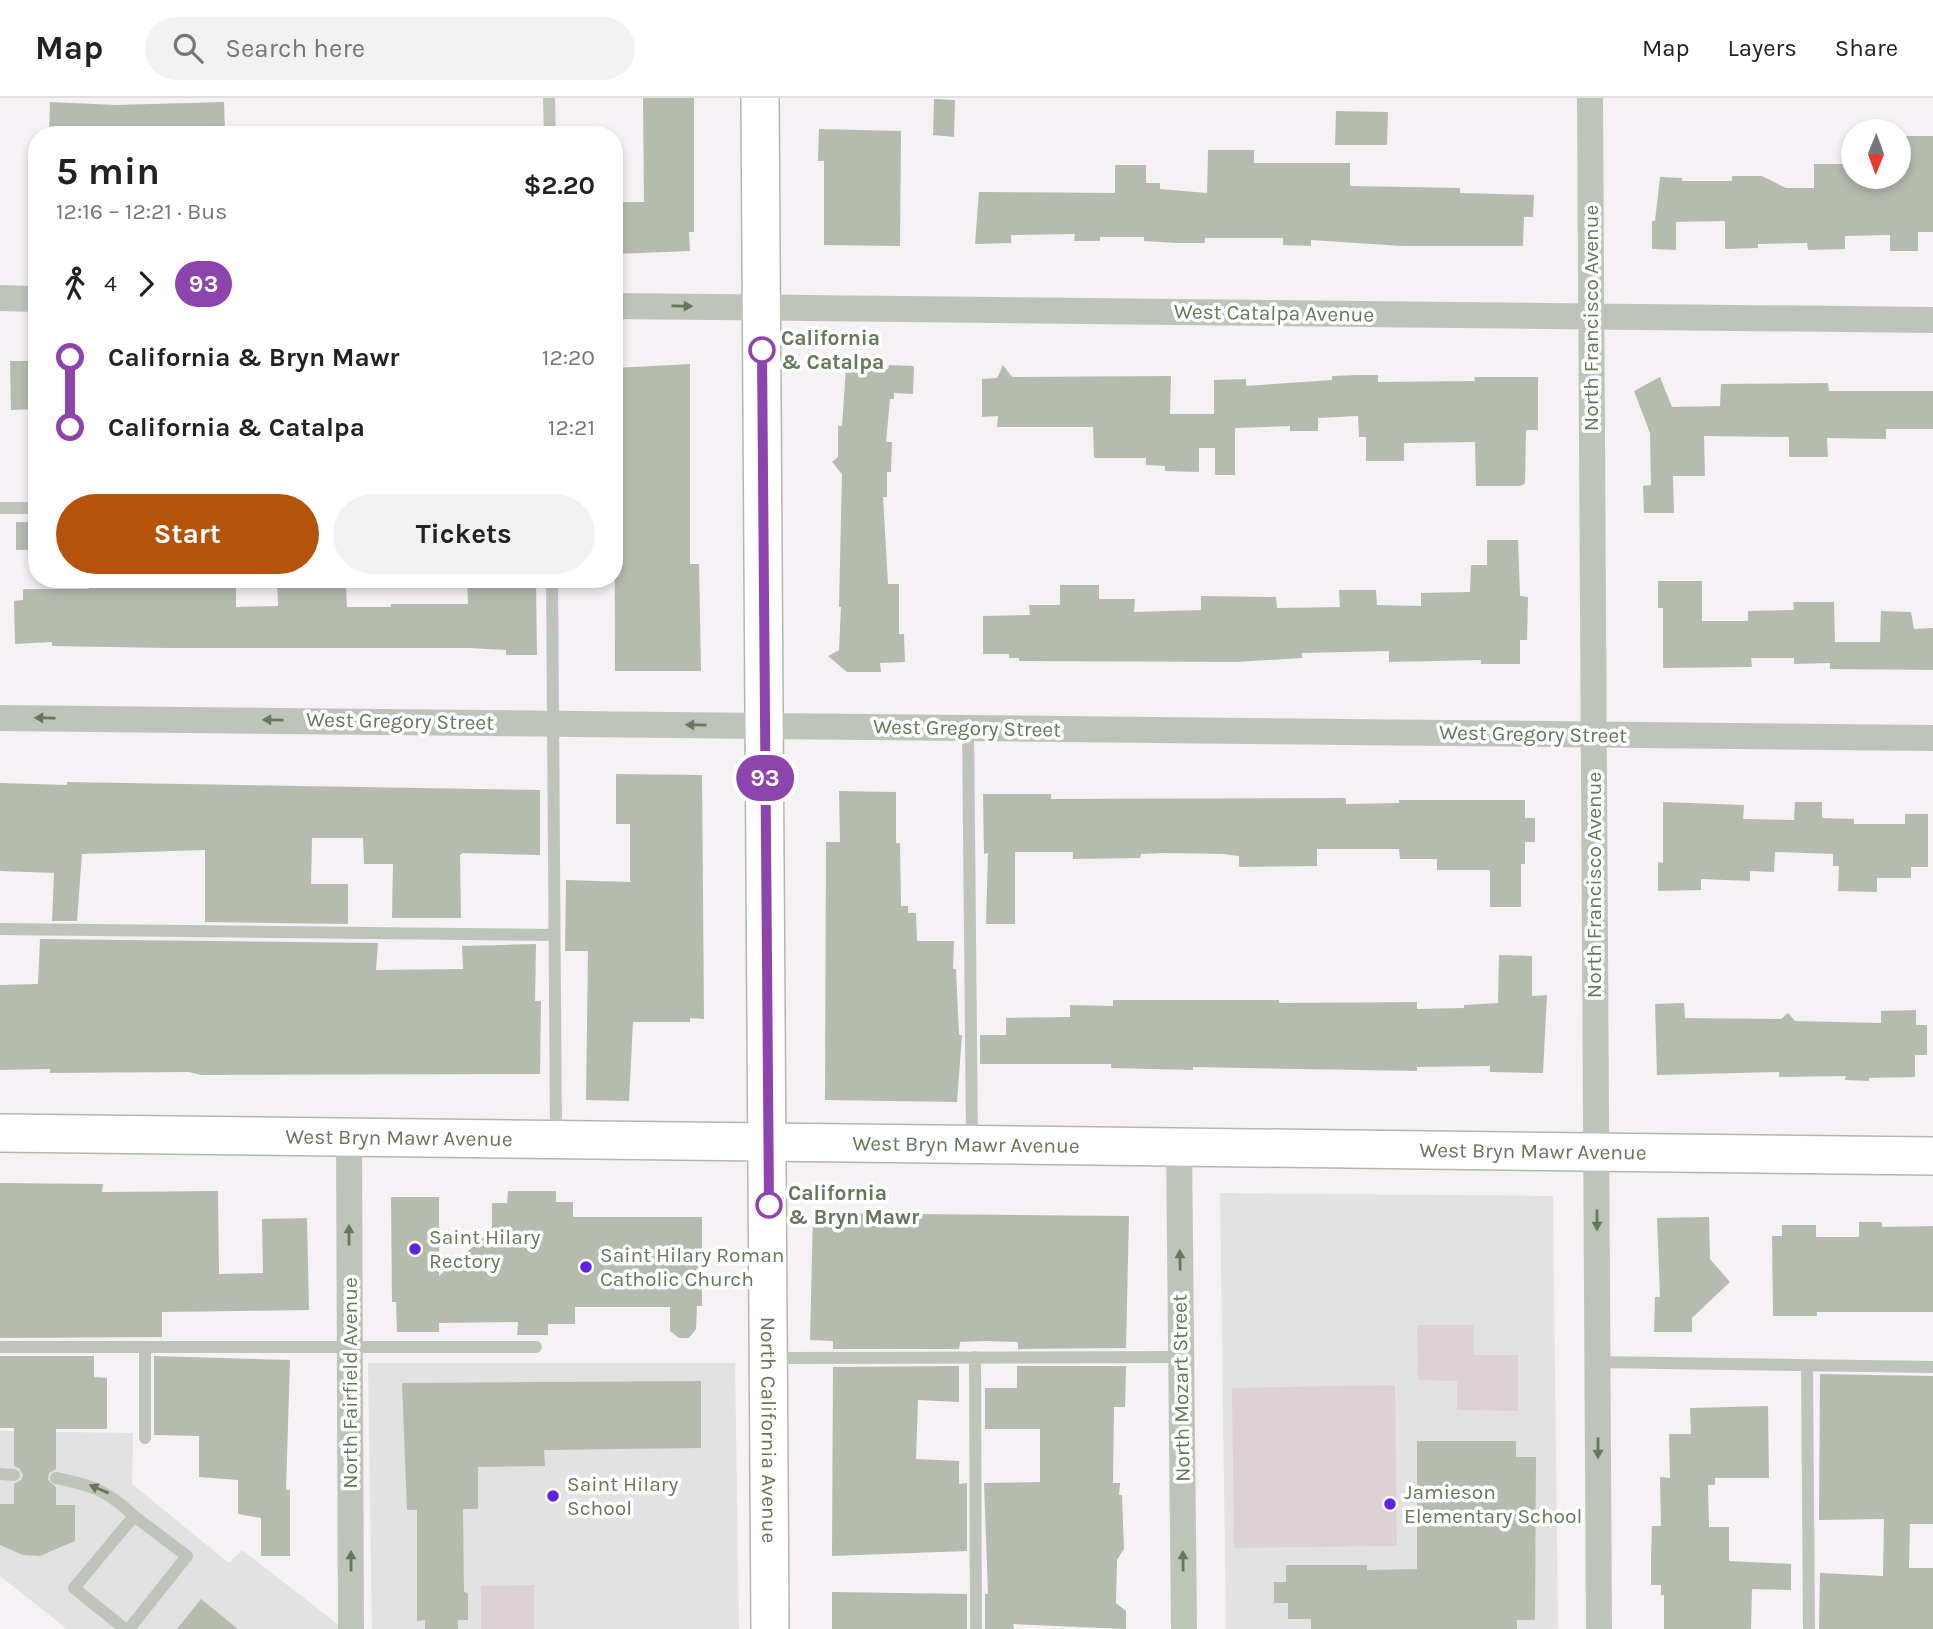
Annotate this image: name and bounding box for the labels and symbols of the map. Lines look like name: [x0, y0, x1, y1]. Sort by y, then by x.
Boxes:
north arrow: [1841, 119, 1911, 189]
street label: North Francisco Avenue: [1579, 205, 1603, 431]
street label: West Catalpa Avenue: [1174, 299, 1374, 327]
one-way arrow: [672, 301, 694, 312]
place label: California & Catalpa: [781, 326, 884, 374]
marker: California & Catalpa: [749, 337, 775, 363]
street label: West Gregory Street: [306, 707, 494, 735]
one-way arrow: [34, 712, 56, 724]
one-way arrow: [262, 714, 284, 726]
street label: West Gregory Street: [873, 714, 1061, 742]
one-way arrow: [685, 719, 707, 731]
street label: West Gregory Street: [1439, 720, 1627, 748]
line badge: 93: [734, 755, 796, 801]
street label: North Francisco Avenue: [1582, 772, 1606, 998]
street label: West Bryn Mawr Avenue: [285, 1124, 513, 1151]
street label: West Bryn Mawr Avenue: [852, 1131, 1080, 1158]
street label: West Bryn Mawr Avenue: [1419, 1138, 1647, 1165]
place label: California & Bryn Mawr: [788, 1181, 920, 1229]
marker: California & Bryn Mawr: [756, 1192, 782, 1218]
one-way arrow: [1591, 1209, 1602, 1231]
one-way arrow: [343, 1224, 355, 1246]
place label: Saint Hilary Rectory: [429, 1225, 540, 1273]
marker: Saint Hilary Rectory: [407, 1241, 423, 1257]
place label: Saint Hilary Roman Catholic Church: [600, 1243, 784, 1291]
one-way arrow: [1174, 1249, 1186, 1271]
marker: Saint Hilary Roman Catholic Church: [578, 1259, 594, 1275]
street label: North Fairfield Avenue: [338, 1277, 362, 1489]
street label: North Mozart Street: [1167, 1294, 1195, 1482]
street label: North California Avenue: [756, 1317, 781, 1543]
one-way arrow: [1592, 1437, 1604, 1459]
place label: Saint Hilary School: [567, 1472, 678, 1520]
place label: Jamieson Elementary School: [1404, 1480, 1582, 1528]
one-way arrow: [88, 1484, 109, 1495]
marker: Saint Hilary School: [545, 1488, 561, 1504]
marker: Jamieson Elementary School: [1382, 1496, 1398, 1512]
one-way arrow: [345, 1550, 357, 1572]
one-way arrow: [1177, 1550, 1189, 1572]

